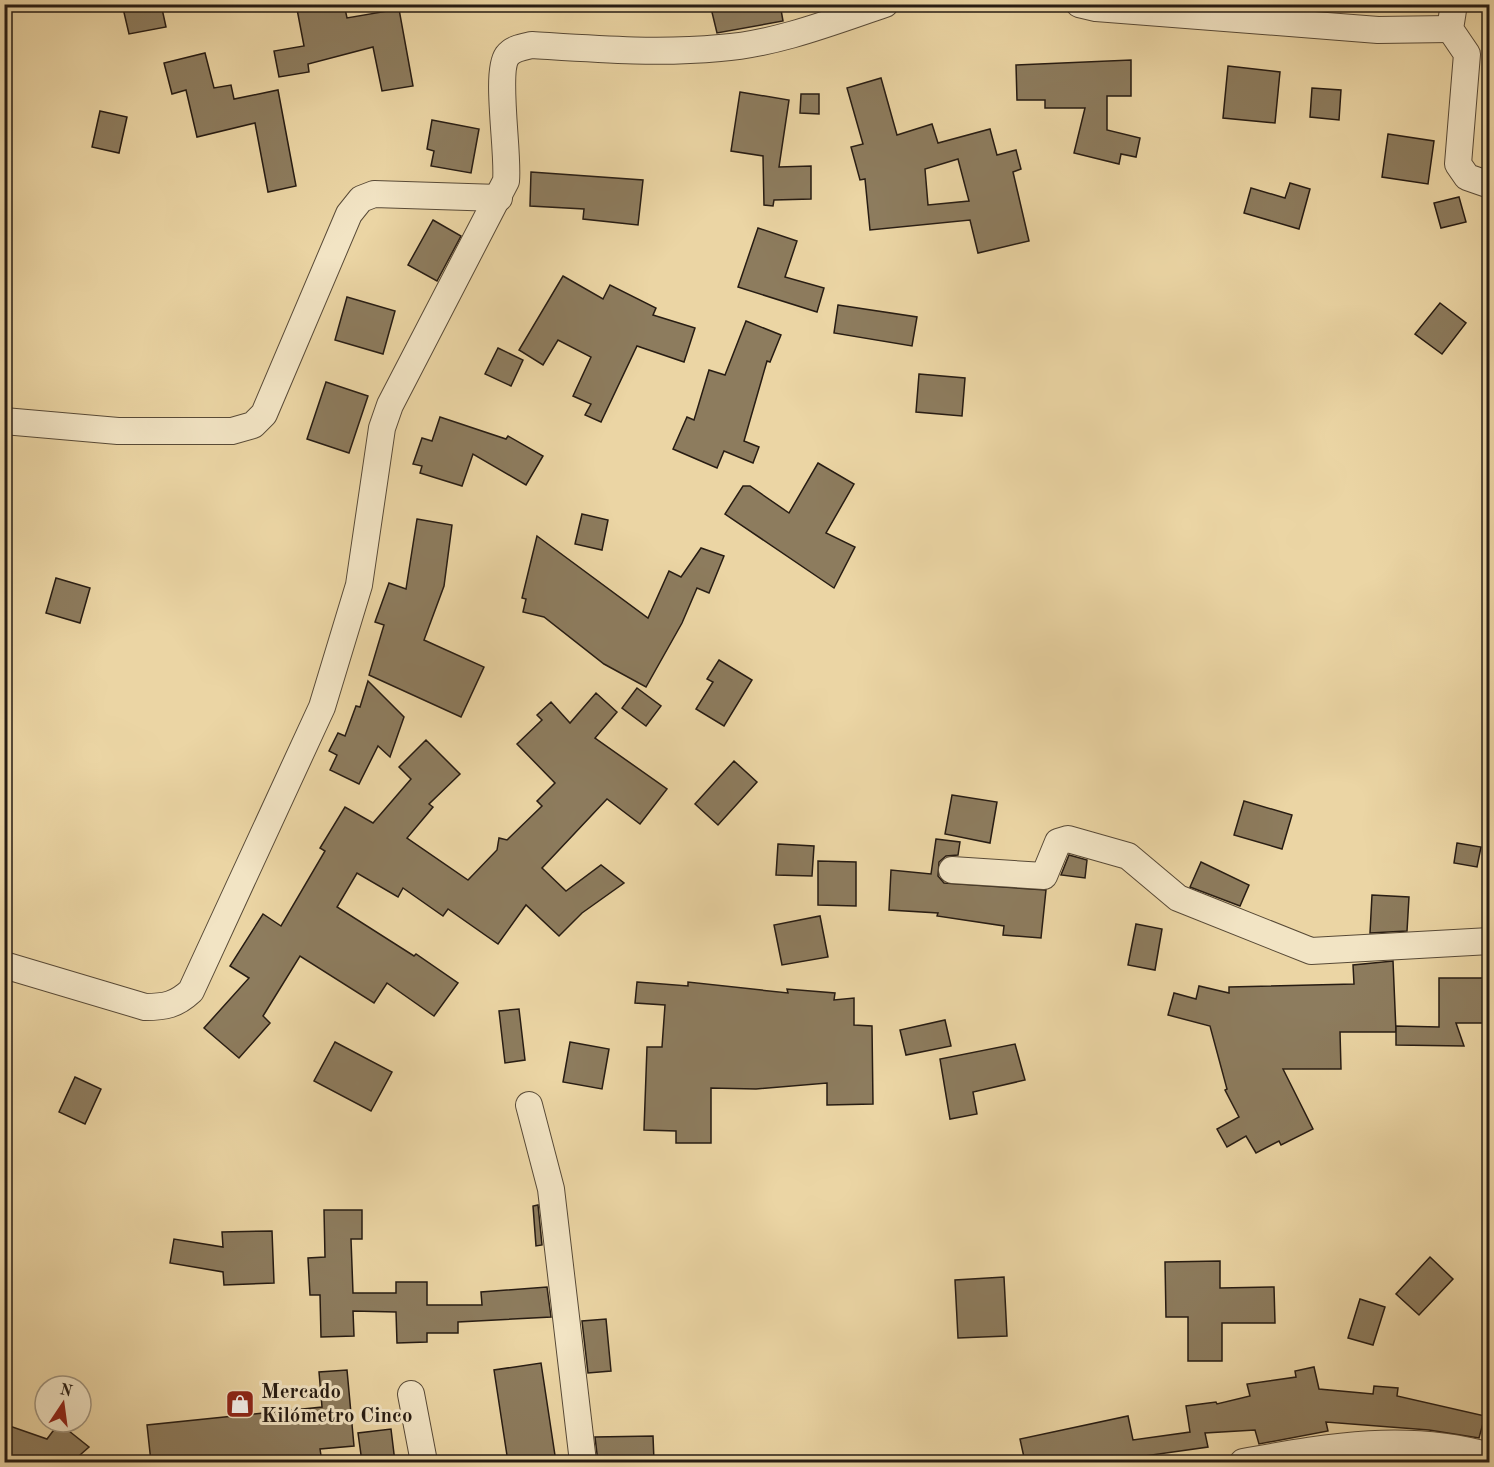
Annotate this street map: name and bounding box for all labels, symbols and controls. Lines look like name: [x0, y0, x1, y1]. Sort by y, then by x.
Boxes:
north arrow: [33, 1374, 93, 1434]
text: N: [58, 1382, 74, 1401]
place label: Mercado Kilómetro Cinco: [261, 1382, 413, 1427]
shop icon: Mercado Kilómetro Cinco: [224, 1388, 256, 1420]

